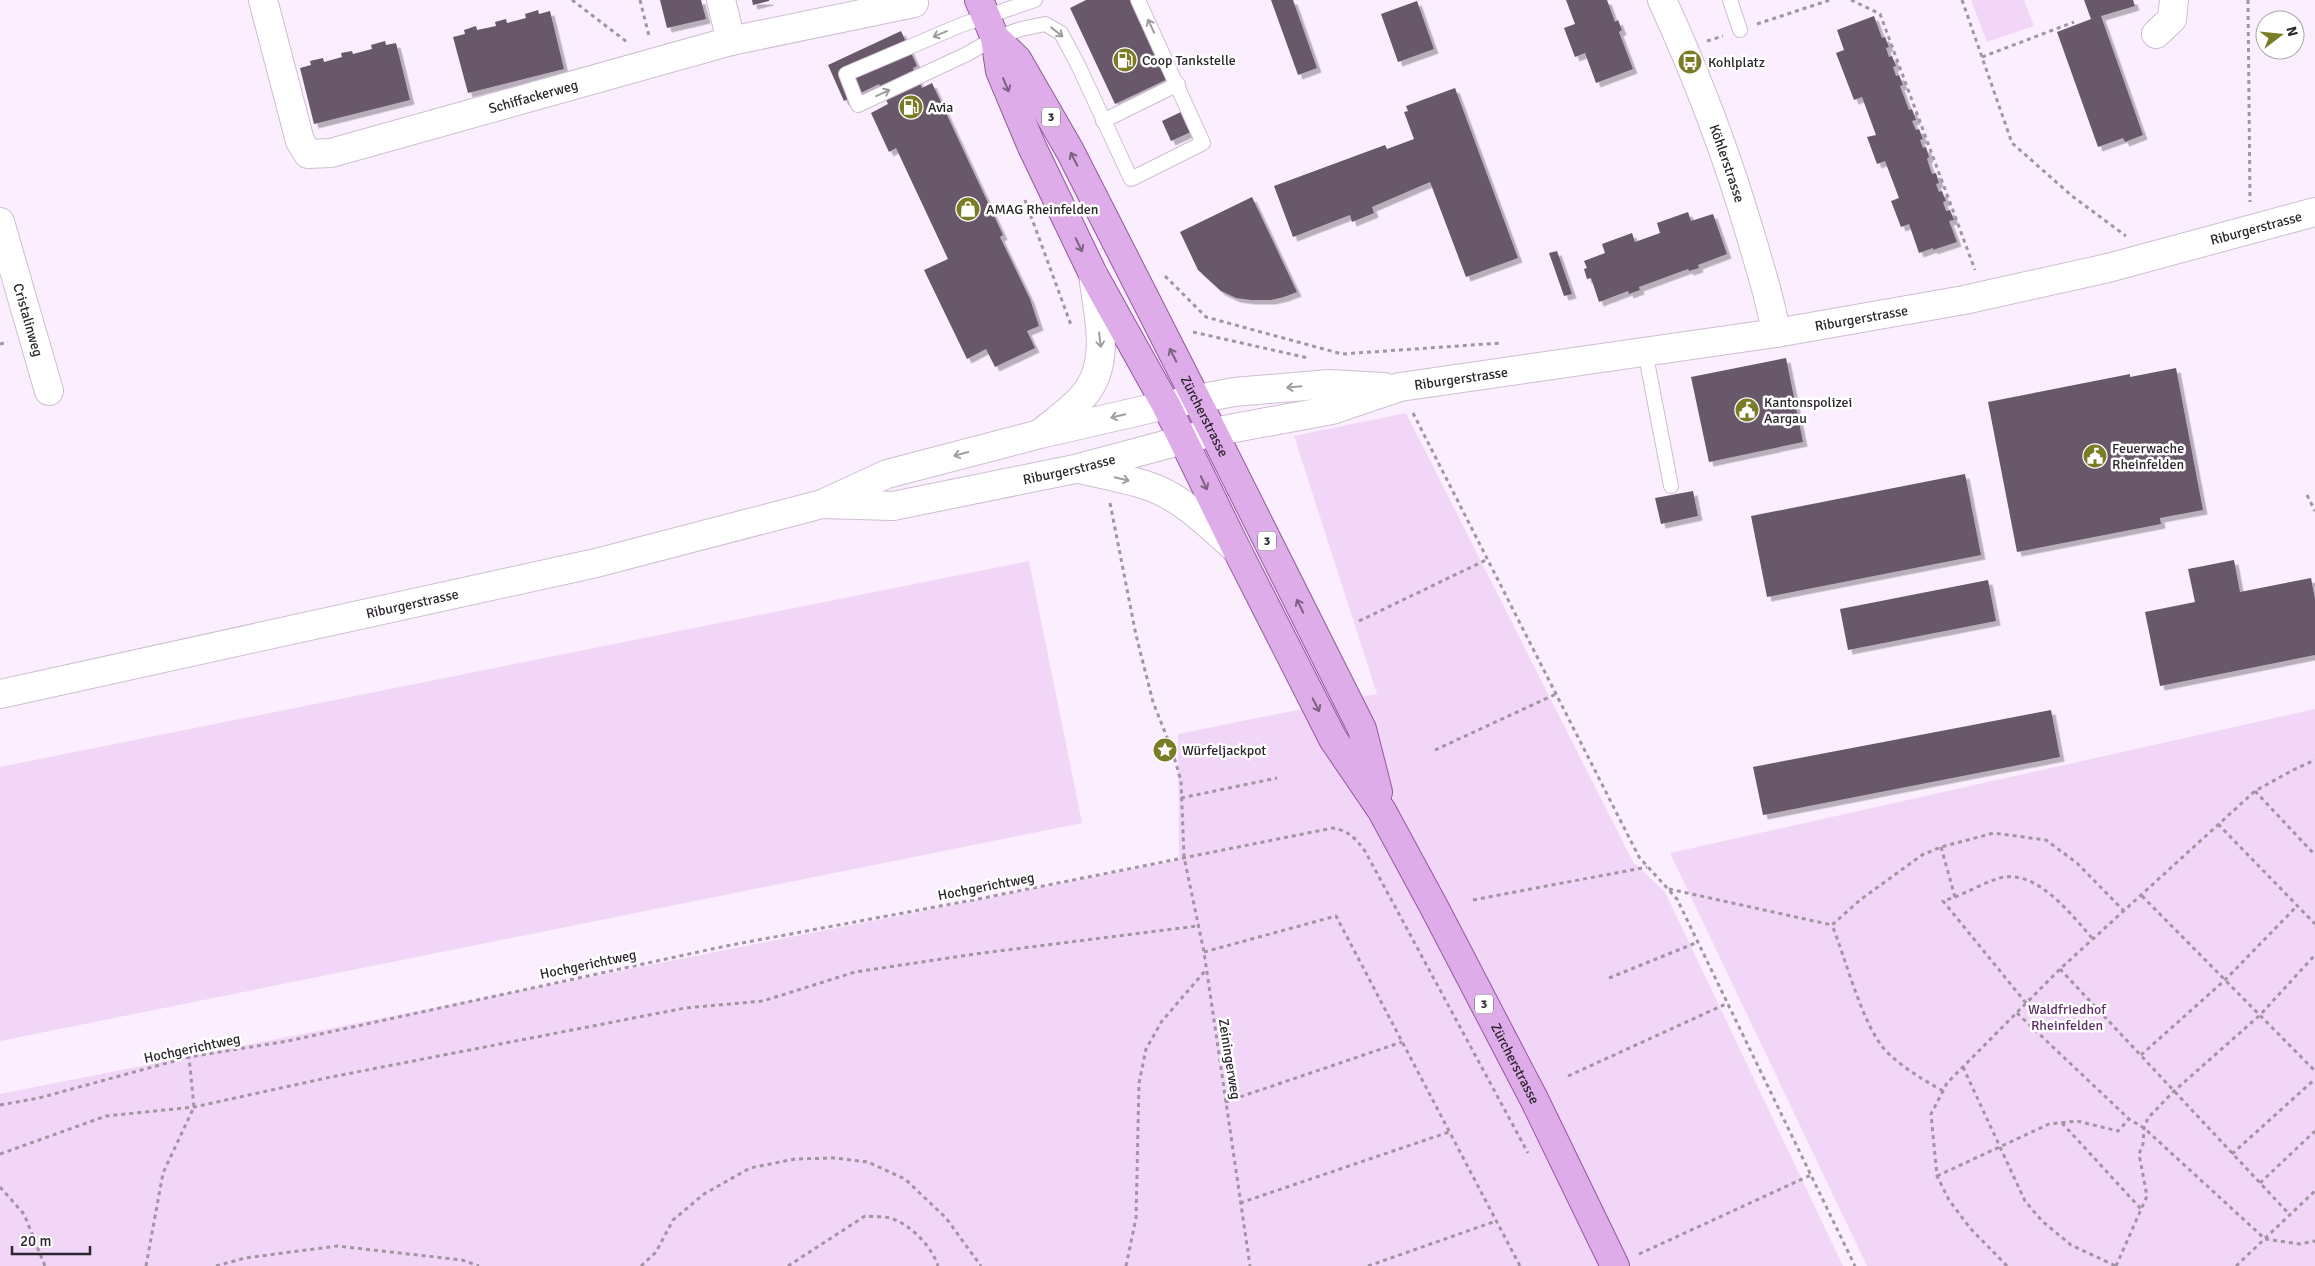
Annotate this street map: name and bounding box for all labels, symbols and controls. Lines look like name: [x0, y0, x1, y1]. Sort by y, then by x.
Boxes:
north arrow: [2255, 10, 2305, 60]
one-way arrow: [1145, 19, 1155, 34]
text: N: [2283, 25, 2302, 39]
one-way arrow: [1050, 27, 1063, 38]
one-way arrow: [933, 29, 948, 39]
fuel station icon: Coop Tankstelle: [1112, 47, 1138, 73]
bus stop icon: Kohlplatz: [1677, 49, 1703, 75]
place label: Coop Tankstelle: [1142, 52, 1236, 69]
place label: Kohlplatz: [1708, 54, 1765, 71]
street label: Schiffackerweg: [487, 76, 580, 117]
one-way arrow: [1002, 77, 1011, 92]
one-way arrow: [875, 88, 890, 97]
fuel station icon: Avia: [898, 94, 924, 120]
place label: Avia: [928, 99, 953, 116]
road number: 3: [1042, 108, 1060, 126]
street label: Köhlerstrasse: [1705, 122, 1748, 205]
one-way arrow: [1069, 152, 1079, 167]
shop icon: AMAG Rheinfelden: [955, 196, 981, 222]
place label: AMAG Rheinfelden: [986, 201, 1098, 218]
street label: Riburgerstrasse: [2208, 208, 2304, 249]
one-way arrow: [1074, 238, 1084, 253]
street label: Cristalinweg: [9, 281, 47, 359]
street label: Riburgerstrasse: [1814, 302, 1909, 335]
one-way arrow: [1095, 331, 1105, 347]
one-way arrow: [1168, 348, 1177, 363]
street label: Riburgerstrasse: [1413, 364, 1509, 394]
street label: Zürcherstrasse: [1177, 373, 1232, 460]
one-way arrow: [1286, 382, 1302, 391]
place label: Kantonspolizei Aargau: [1764, 394, 1852, 427]
public building icon: Kantonspolizei Aargau: [1734, 397, 1760, 423]
one-way arrow: [1111, 412, 1127, 421]
place label: Feuerwache Rheinfelden: [2112, 440, 2184, 473]
public building icon: Feuerwache Rheinfelden: [2082, 443, 2108, 469]
one-way arrow: [953, 450, 969, 460]
street label: Riburgerstrasse: [1022, 451, 1117, 488]
one-way arrow: [1114, 475, 1130, 484]
one-way arrow: [1199, 475, 1209, 490]
road number: 3: [1258, 532, 1276, 550]
street label: Riburgerstrasse: [364, 585, 460, 622]
one-way arrow: [1295, 599, 1304, 614]
one-way arrow: [1312, 697, 1321, 712]
place icon: Würfeljackpot: [1152, 737, 1178, 763]
place label: Würfeljackpot: [1182, 742, 1266, 759]
street label: Hochgerichtweg: [936, 869, 1036, 904]
street label: Hochgerichtweg: [538, 946, 638, 983]
road number: 3: [1475, 994, 1493, 1014]
park label: Waldfriedhof Rheinfelden: [2028, 1001, 2107, 1034]
street label: Zeiningerweg: [1215, 1017, 1244, 1101]
street label: Zürcherstrasse: [1487, 1020, 1543, 1107]
street label: Hochgerichtweg: [142, 1030, 242, 1067]
scale bar: [12, 1224, 90, 1256]
text: 20 m: [20, 1232, 51, 1250]

